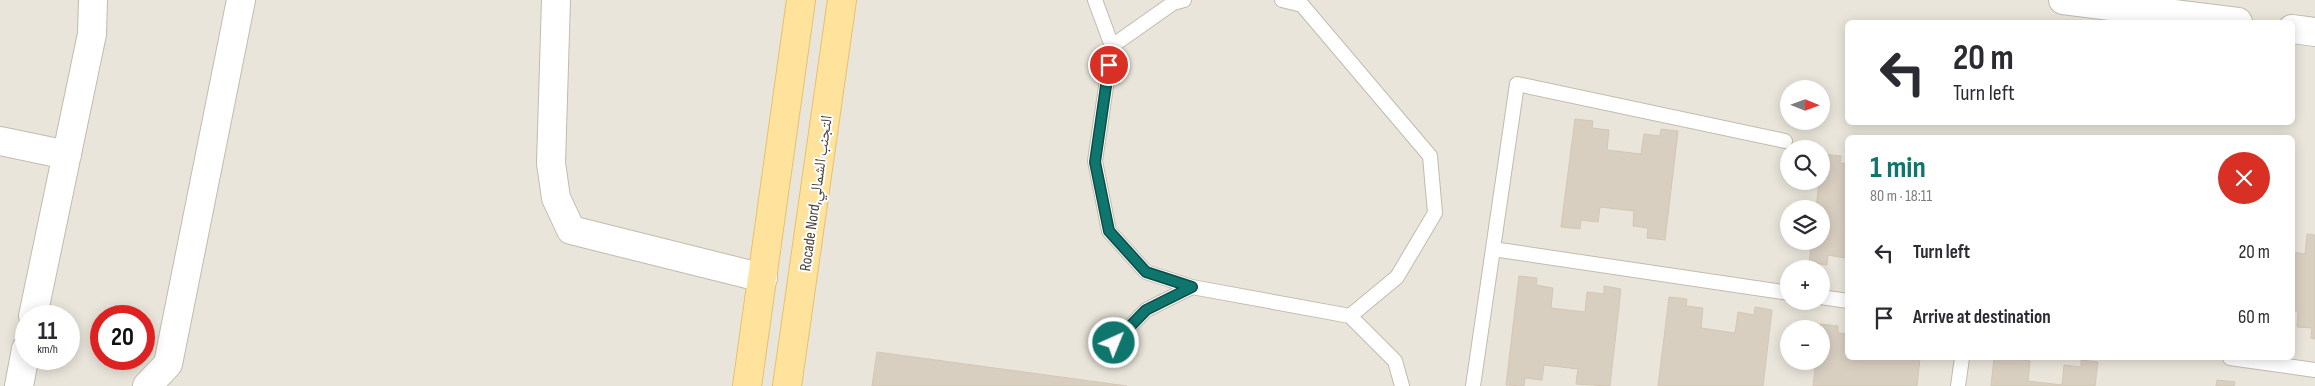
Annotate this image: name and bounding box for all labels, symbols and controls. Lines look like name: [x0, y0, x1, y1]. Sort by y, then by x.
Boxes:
text: 20 m: [1953, 37, 2014, 80]
icon: left: [1870, 40, 1935, 105]
pin: [1088, 44, 1130, 86]
icon: arrive: [1095, 51, 1123, 79]
north arrow: [1780, 80, 1830, 130]
map controls: [1780, 80, 1830, 370]
text: Turn left: [1953, 80, 2015, 107]
street label: Rocade Nord,التجنب الشمالي: [796, 114, 839, 273]
button: search: [1780, 140, 1830, 190]
text: 1 min: [1870, 150, 1926, 186]
button: close: [2218, 152, 2270, 204]
text: 80 m · 18:11: [1870, 187, 1932, 206]
button: layers: [1780, 200, 1830, 250]
icon: left: [1870, 239, 1898, 267]
text: Turn left: [1913, 241, 1970, 264]
text: 20 m: [2238, 241, 2270, 264]
button: +: [1780, 260, 1830, 310]
icon: arrive: [1870, 304, 1898, 332]
speed limit sign: 20: [90, 305, 155, 370]
text: Arrive at destination: [1913, 306, 2051, 329]
text: 60 m: [2238, 306, 2270, 329]
text: 11: [38, 316, 57, 347]
position arrow: [1087, 316, 1139, 368]
button: −: [1780, 320, 1830, 370]
text: km/h: [37, 342, 58, 357]

